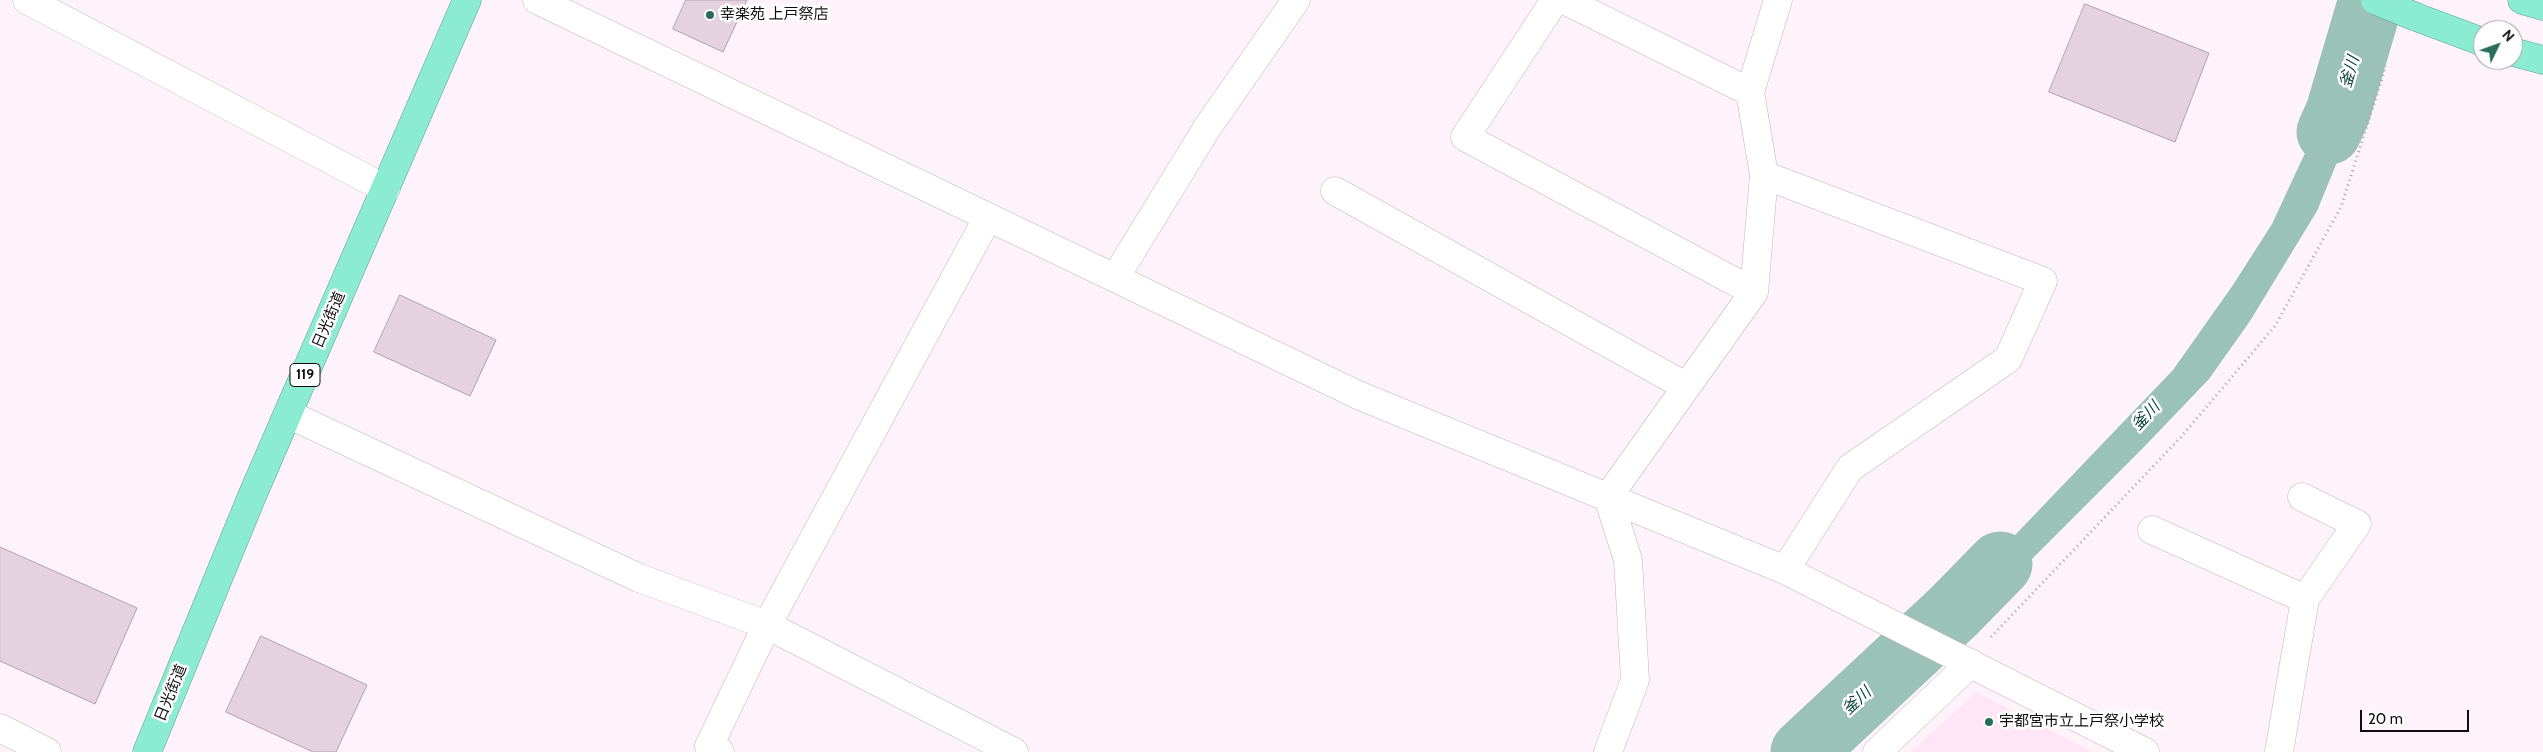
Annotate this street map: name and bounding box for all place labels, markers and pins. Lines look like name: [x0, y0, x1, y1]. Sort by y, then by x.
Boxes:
place label: 幸楽苑 上戸祭店: [720, 6, 828, 24]
marker: 幸楽苑 上戸祭店: [704, 9, 716, 21]
place label: 宇都宮市立上戸祭小学校: [1999, 713, 2164, 731]
marker: 宇都宮市立上戸祭小学校: [1983, 716, 1995, 728]

